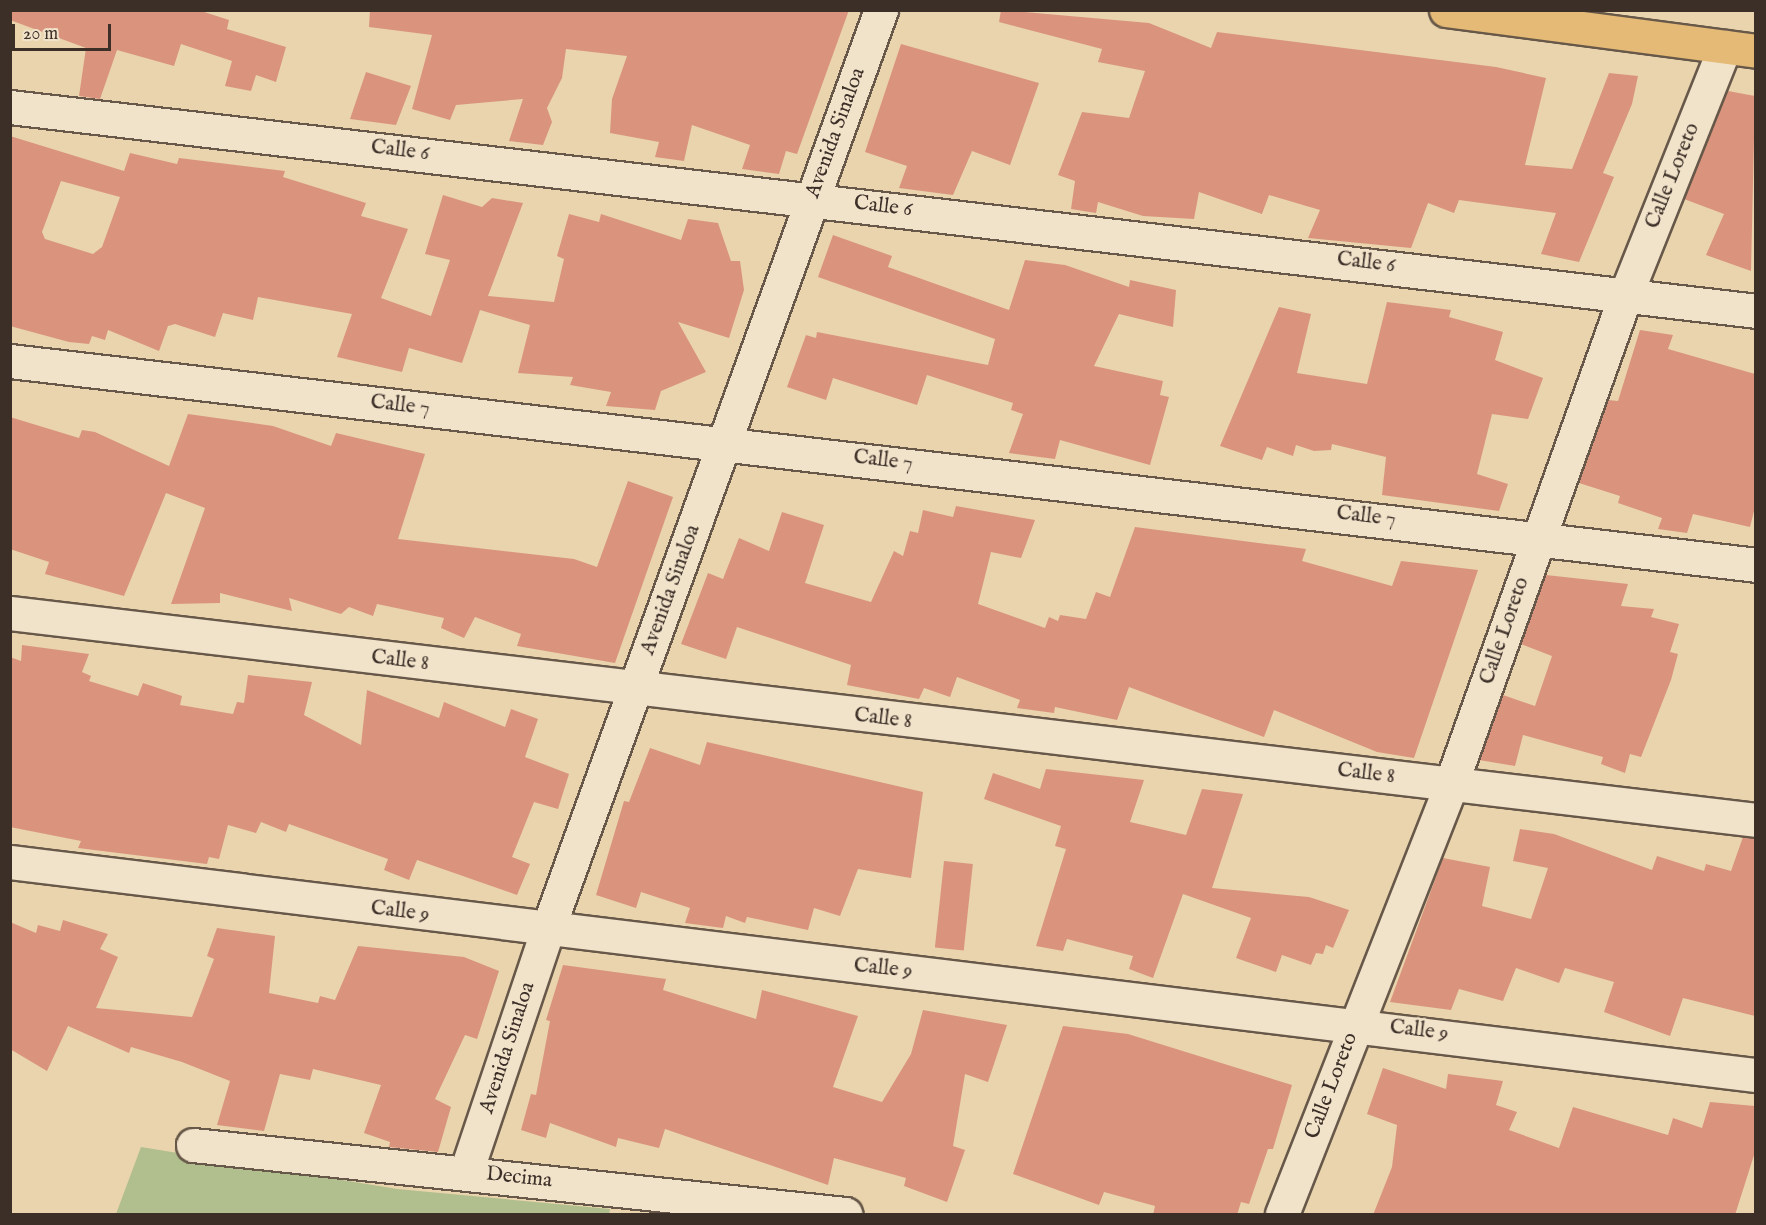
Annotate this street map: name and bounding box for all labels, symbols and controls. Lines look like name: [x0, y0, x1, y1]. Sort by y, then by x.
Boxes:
scale bar: [15, 12, 114, 50]
text: 20 m: [23, 23, 58, 46]
street label: Avenida Sinaloa: [801, 64, 871, 202]
street label: Calle Loreto: [1640, 119, 1706, 233]
street label: Calle 6: [369, 135, 431, 167]
street label: Calle 6: [852, 191, 914, 223]
street label: Calle 6: [1335, 247, 1397, 279]
street label: Calle 7: [369, 390, 431, 422]
street label: Calle 7: [852, 445, 914, 477]
street label: Calle 7: [1335, 501, 1397, 533]
street label: Avenida Sinaloa: [636, 521, 706, 659]
street label: Calle Loreto: [1475, 574, 1535, 688]
street label: Calle 8: [370, 645, 430, 677]
street label: Calle 8: [853, 703, 913, 735]
street label: Calle 8: [1336, 758, 1396, 790]
street label: Calle 9: [369, 896, 431, 928]
street label: Calle 9: [852, 953, 914, 985]
street label: Avenida Sinaloa: [475, 979, 541, 1117]
street label: Calle 9: [1388, 1015, 1450, 1047]
street label: Calle Loreto: [1300, 1029, 1364, 1143]
street label: Decima: [485, 1162, 553, 1194]

